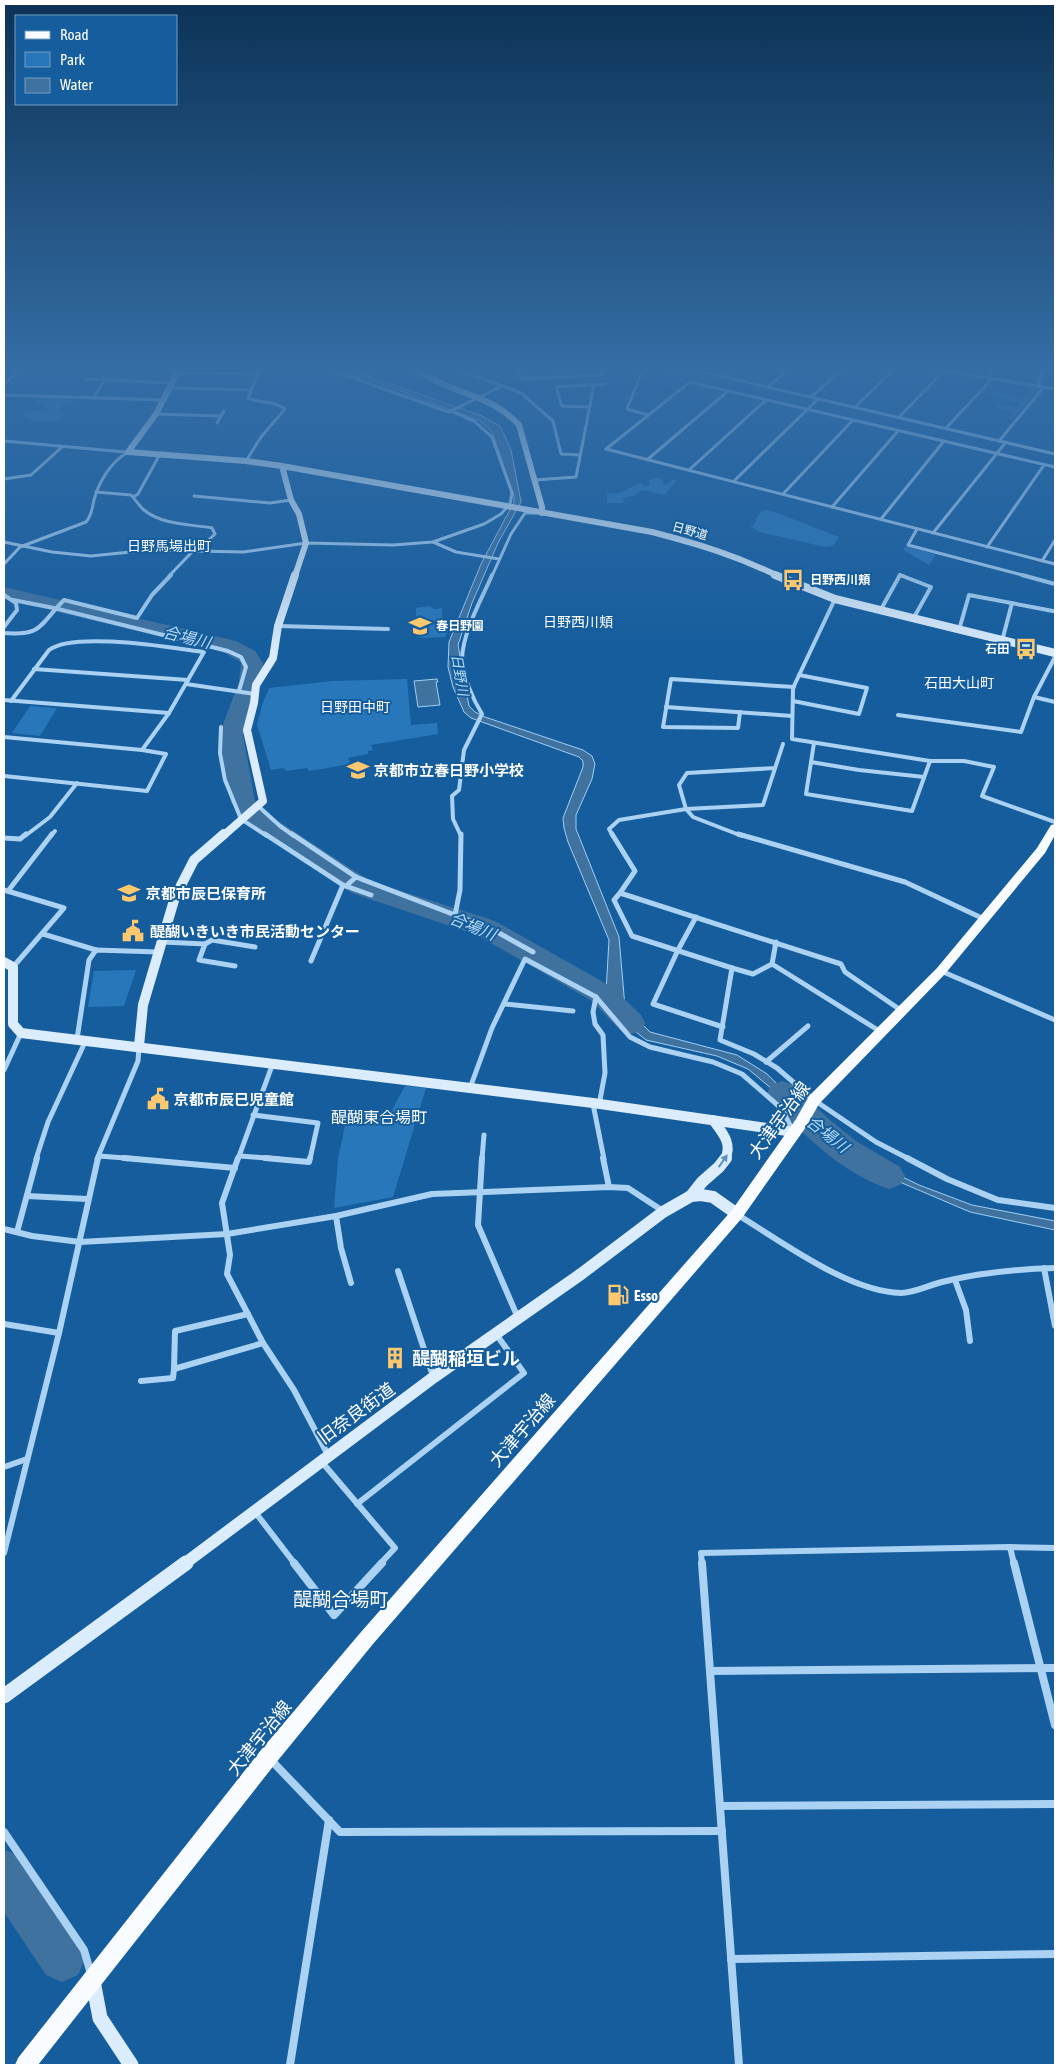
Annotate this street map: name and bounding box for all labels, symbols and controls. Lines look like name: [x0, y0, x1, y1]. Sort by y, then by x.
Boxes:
legend: [15, 15, 178, 105]
text: Road: [60, 26, 89, 43]
text: Park: [60, 51, 85, 68]
text: Water: [60, 76, 93, 93]
street label: 日野道: [671, 519, 709, 543]
district label: 日野馬場出町: [127, 538, 211, 554]
bus stop icon: 日野西川頬: [780, 567, 806, 593]
place label: 日野西川頬: [810, 573, 871, 587]
school or university icon: 春日野園: [407, 613, 433, 639]
district label: 日野西川頬: [543, 614, 613, 630]
place label: 春日野園: [436, 619, 484, 633]
water label: 合場川: [162, 622, 214, 652]
bus stop icon: 石田: [1013, 636, 1039, 662]
place label: 石田: [985, 642, 1009, 656]
water label: 日野川: [448, 653, 472, 699]
district label: 石田大山町: [924, 675, 994, 691]
district label: 日野田中町: [320, 699, 390, 715]
school or university icon: 京都市立春日野小学校: [345, 757, 371, 783]
place label: 京都市立春日野小学校: [374, 762, 524, 779]
school or university icon: 京都市辰巳保育所: [116, 880, 142, 906]
place label: 京都市辰巳保育所: [146, 885, 266, 902]
water label: 合場川: [447, 909, 500, 944]
public building icon: 醍醐いきいき市民活動センター: [120, 918, 146, 944]
place label: 醍醐いきいき市民活動センター: [150, 923, 360, 940]
street label: 大津宇治線: [744, 1077, 814, 1163]
public building icon: 京都市辰巳児童館: [145, 1086, 171, 1112]
place label: 京都市辰巳児童館: [174, 1091, 294, 1108]
district label: 醍醐東合場町: [331, 1108, 427, 1126]
water label: 合場川: [804, 1112, 854, 1157]
one-way arrow: [718, 1154, 728, 1168]
fuel station icon: Esso: [605, 1282, 631, 1308]
place label: Esso: [634, 1287, 658, 1304]
building icon: 醍醐稲垣ビル: [382, 1345, 408, 1371]
place label: 醍醐稲垣ビル: [412, 1348, 520, 1369]
street label: 旧奈良街道: [313, 1378, 399, 1448]
street label: 大津宇治線: [485, 1389, 559, 1471]
district label: 醍醐合場町: [293, 1588, 389, 1610]
street label: 大津宇治線: [223, 1696, 295, 1780]

